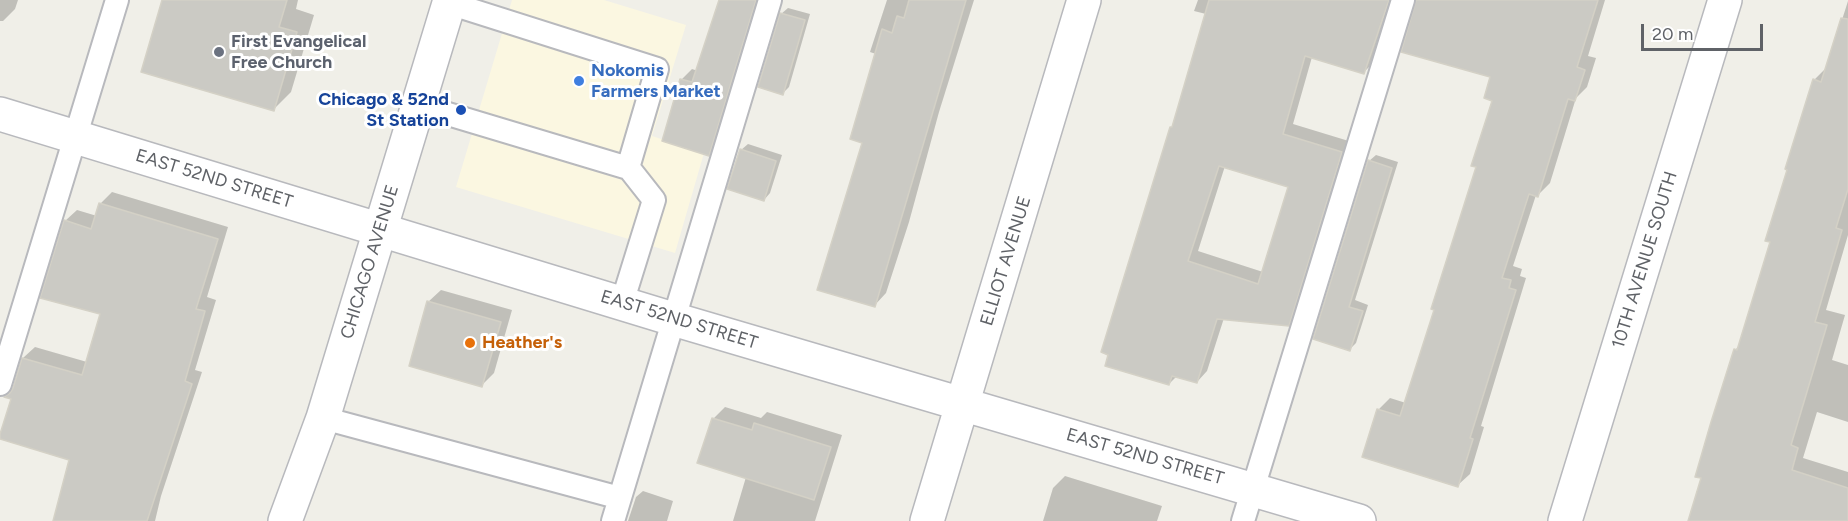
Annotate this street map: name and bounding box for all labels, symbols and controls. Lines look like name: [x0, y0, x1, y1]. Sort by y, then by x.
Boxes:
scale bar: [1644, 12, 1766, 50]
text: 20 m: [1652, 23, 1693, 45]
place label: First Evangelical Free Church: [231, 31, 366, 74]
marker: First Evangelical Free Church: [212, 45, 226, 59]
place label: Nokomis Farmers Market: [591, 60, 721, 103]
marker: Nokomis Farmers Market: [572, 74, 586, 88]
place label: Chicago & 52nd St Station: [318, 89, 449, 132]
marker: Chicago & 52nd St Station: [454, 103, 468, 117]
street label: EAST 52ND STREET: [133, 145, 295, 213]
street label: 10TH AVENUE SOUTH: [1608, 169, 1682, 351]
street label: CHICAGO AVENUE: [336, 182, 404, 342]
street label: ELLIOT AVENUE: [976, 194, 1036, 328]
street label: EAST 52ND STREET: [598, 286, 760, 354]
place label: Heather's: [482, 332, 562, 354]
marker: Heather's: [463, 336, 477, 350]
street label: EAST 52ND STREET: [1064, 424, 1226, 490]

